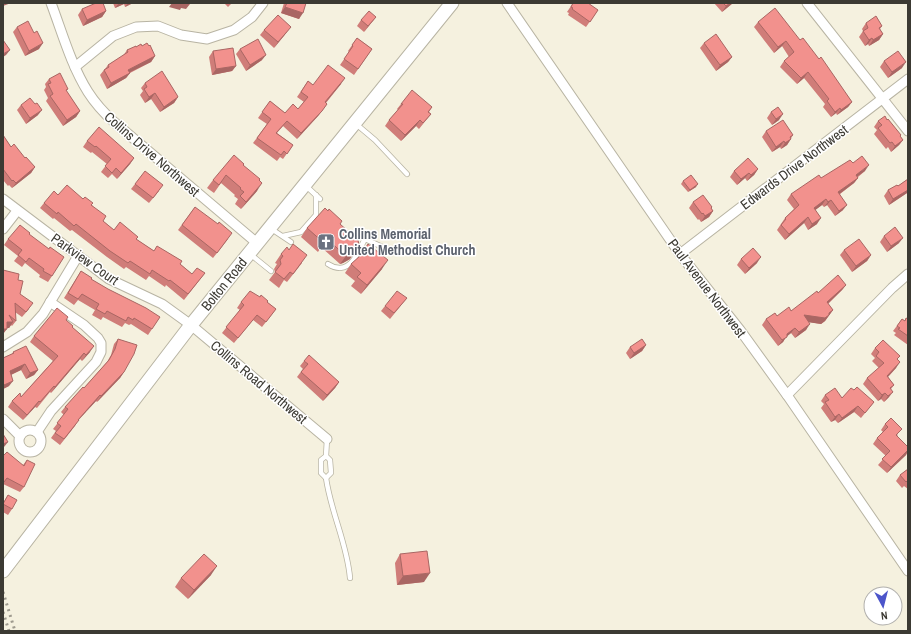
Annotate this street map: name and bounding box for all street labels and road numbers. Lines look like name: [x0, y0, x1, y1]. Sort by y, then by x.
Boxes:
street label: Collins Drive Northwest: [101, 108, 203, 200]
street label: Edwards Drive Northwest: [737, 121, 851, 213]
street label: Parkview Court: [48, 229, 122, 289]
street label: Paul Avenue Northwest: [664, 235, 750, 341]
street label: Bolton Road: [197, 254, 251, 314]
street label: Collins Road Northwest: [207, 336, 311, 428]

